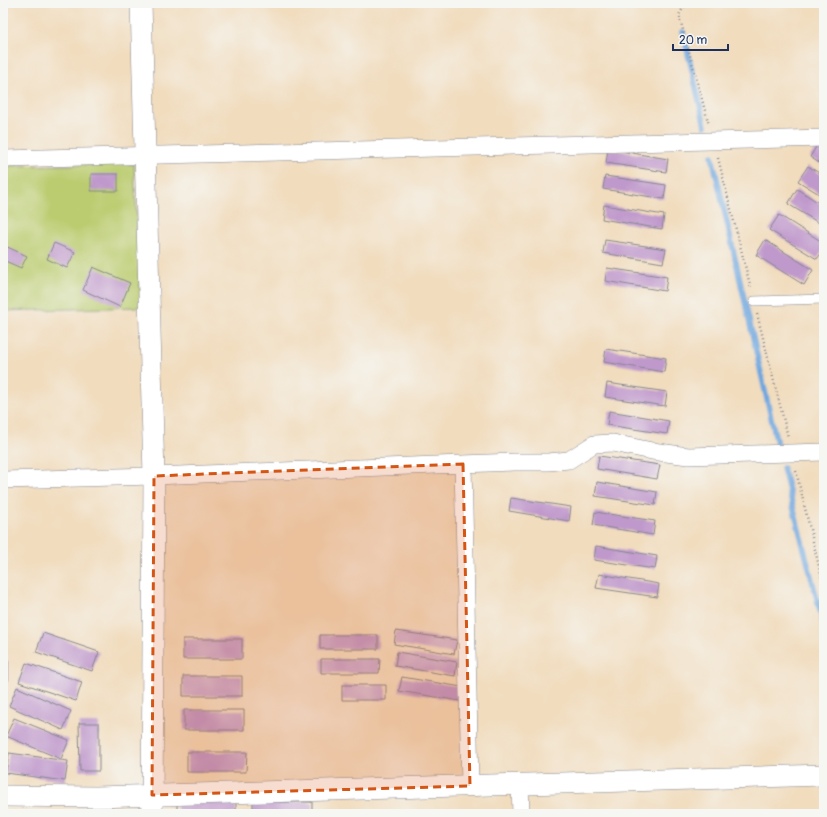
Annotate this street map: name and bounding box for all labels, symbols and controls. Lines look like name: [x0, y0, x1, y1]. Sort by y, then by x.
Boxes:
scale bar: [673, 26, 728, 52]
text: 20 m: [679, 33, 708, 48]

